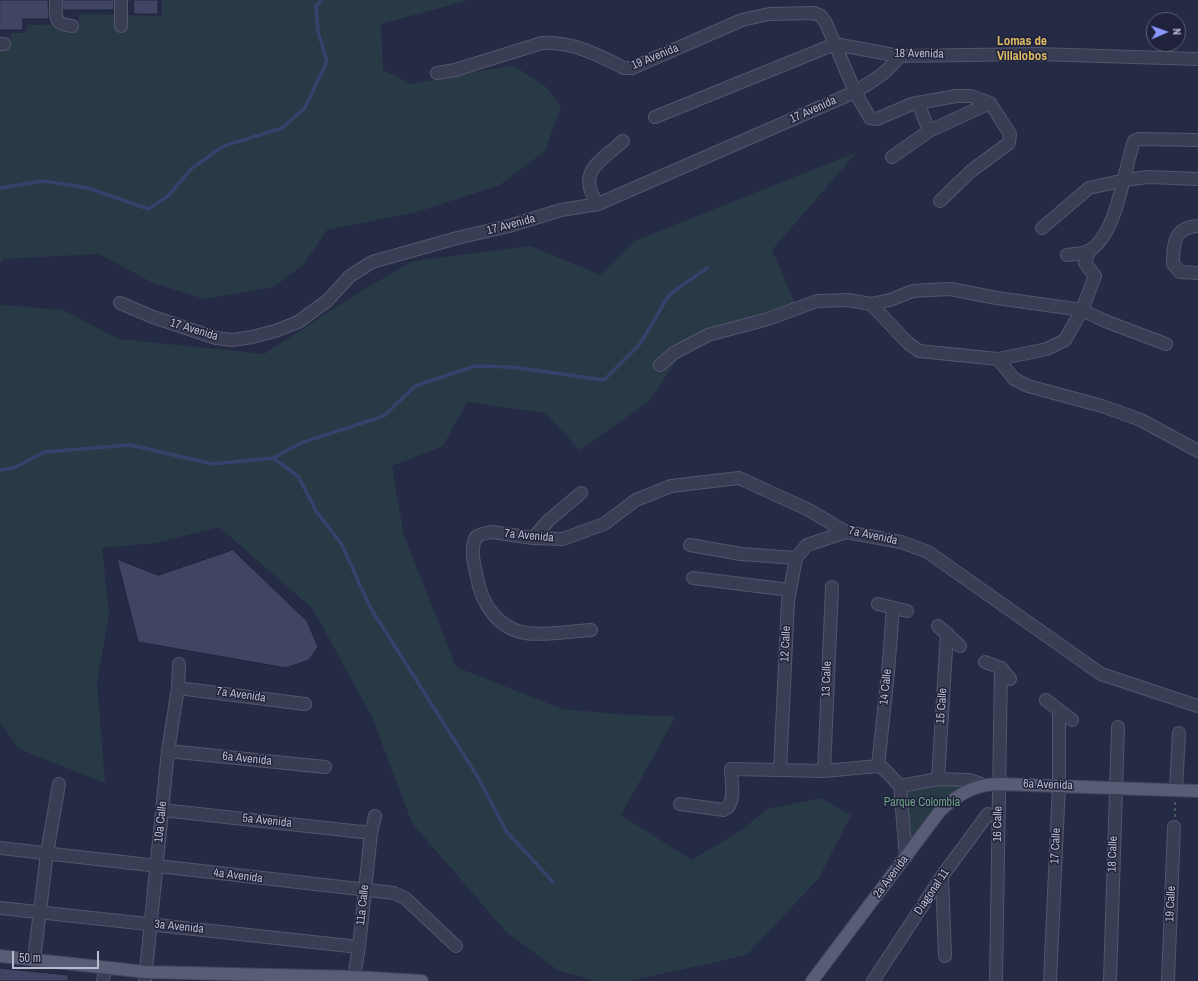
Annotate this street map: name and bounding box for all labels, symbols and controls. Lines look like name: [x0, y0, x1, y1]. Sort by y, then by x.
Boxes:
north arrow: [1146, 12, 1186, 52]
text: N: [1170, 28, 1184, 35]
district label: Lomas de Villalobos: [997, 34, 1047, 65]
street label: 19 Avenida: [629, 41, 681, 73]
street label: 18 Avenida: [894, 46, 944, 62]
street label: 17 Avenida: [787, 93, 839, 127]
street label: 17 Avenida: [485, 212, 537, 238]
street label: 17 Avenida: [168, 316, 220, 344]
street label: 7a Avenida: [847, 524, 899, 548]
street label: 7a Avenida: [504, 527, 554, 545]
street label: 12 Calle: [778, 626, 794, 662]
street label: 13 Calle: [819, 661, 835, 697]
street label: 14 Calle: [877, 668, 895, 706]
street label: 7a Avenida: [215, 684, 267, 706]
street label: 15 Calle: [934, 687, 950, 725]
street label: 6a Avenida: [222, 749, 272, 769]
street label: 6a Avenida: [1023, 777, 1073, 793]
park label: Parque Colombia: [884, 796, 960, 810]
street label: 10a Calle: [152, 801, 170, 843]
street label: 16 Calle: [990, 806, 1006, 842]
street label: 5a Avenida: [242, 811, 292, 831]
street label: 17 Calle: [1048, 828, 1064, 864]
street label: 18 Calle: [1105, 836, 1121, 872]
street label: 2a Avenida: [870, 853, 912, 901]
street label: 4a Avenida: [212, 866, 264, 886]
street label: Diagonal 11: [911, 866, 953, 918]
street label: 11a Calle: [354, 884, 372, 926]
street label: 19 Calle: [1163, 886, 1179, 922]
street label: 3a Avenida: [154, 917, 204, 937]
scale bar: [14, 943, 101, 969]
text: 50 m: [19, 950, 41, 966]

